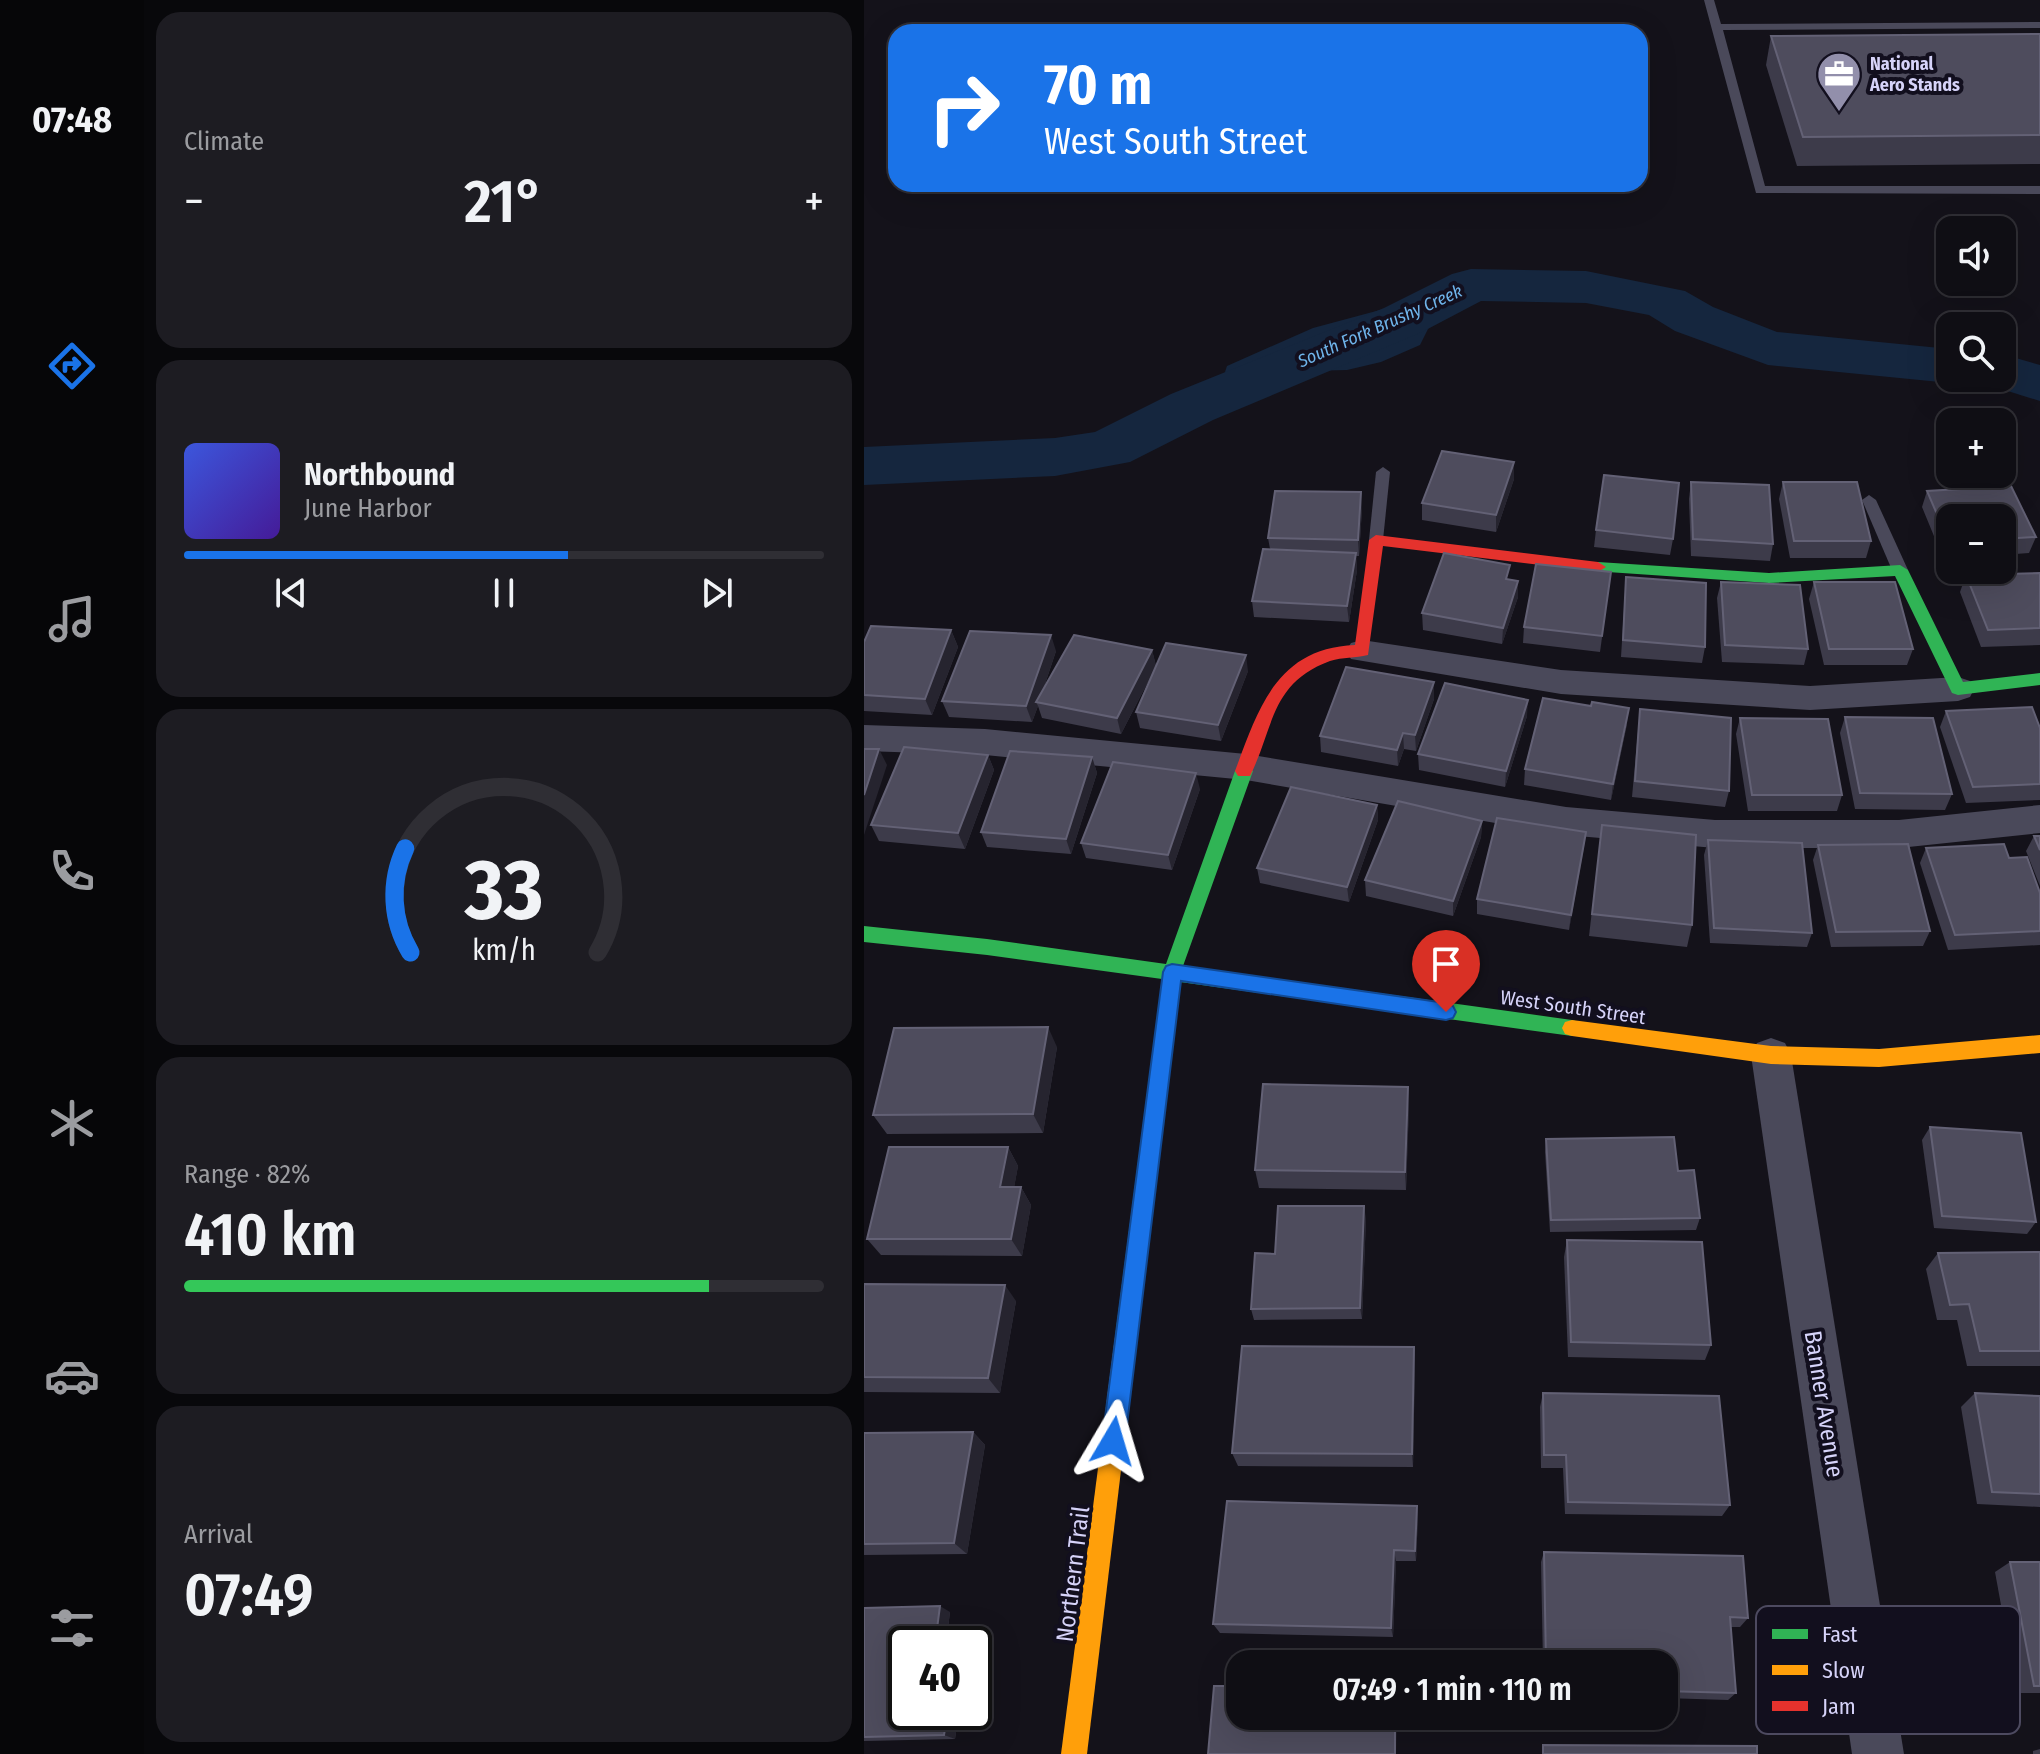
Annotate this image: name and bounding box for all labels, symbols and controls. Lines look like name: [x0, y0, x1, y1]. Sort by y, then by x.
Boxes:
office icon: National Aero Stands: [1815, 50, 1863, 113]
text: 70 m: [1044, 52, 1152, 119]
place label: National Aero Stands: [1869, 53, 1960, 96]
icon: right: [912, 56, 1016, 160]
text: 07:48: [32, 98, 112, 142]
text: West South Street: [1044, 120, 1307, 164]
text: Climate: [184, 126, 264, 157]
text: 21°: [464, 166, 544, 238]
text: −: [184, 175, 204, 228]
text: +: [804, 175, 824, 228]
map controls: [1936, 216, 2016, 584]
button: sound: [1936, 216, 2016, 296]
water label: South Fork Brushy Creek: [1293, 280, 1466, 373]
button: search: [1936, 312, 2016, 392]
icon: directions: [44, 338, 100, 394]
button: +: [1936, 408, 2016, 488]
text: Northbound: [304, 457, 455, 493]
text: June Harbor: [304, 493, 432, 524]
button: −: [1936, 504, 2016, 584]
icon: previous: [269, 571, 313, 615]
icon: pause: [482, 571, 526, 615]
icon: next: [695, 571, 739, 615]
icon: music: [44, 591, 100, 647]
text: 33: [464, 841, 543, 941]
icon: phone: [44, 843, 100, 899]
pin: [1412, 930, 1480, 1012]
text: km/h: [472, 933, 536, 968]
icon: arrive: [1424, 942, 1468, 986]
street label: West South Street: [1499, 985, 1648, 1029]
icon: climate: [44, 1095, 100, 1151]
text: Range · 82%: [184, 1159, 310, 1190]
text: 410 km: [184, 1199, 357, 1271]
street label: Banner Avenue: [1799, 1329, 1849, 1479]
icon: car: [44, 1348, 100, 1404]
position arrow: [1071, 1399, 1155, 1483]
street label: Northern Trail: [1051, 1504, 1095, 1644]
text: Arrival: [184, 1519, 253, 1550]
text: 07:49: [184, 1559, 314, 1631]
icon: filters: [44, 1600, 100, 1656]
legend: [1756, 1606, 2020, 1734]
text: Fast: [1822, 1621, 1858, 1648]
speed limit sign: 40: [888, 1626, 992, 1730]
text: Slow: [1822, 1657, 1865, 1684]
text: 07:49 · 1 min · 110 m: [1332, 1672, 1572, 1708]
text: Jam: [1822, 1693, 1856, 1720]

